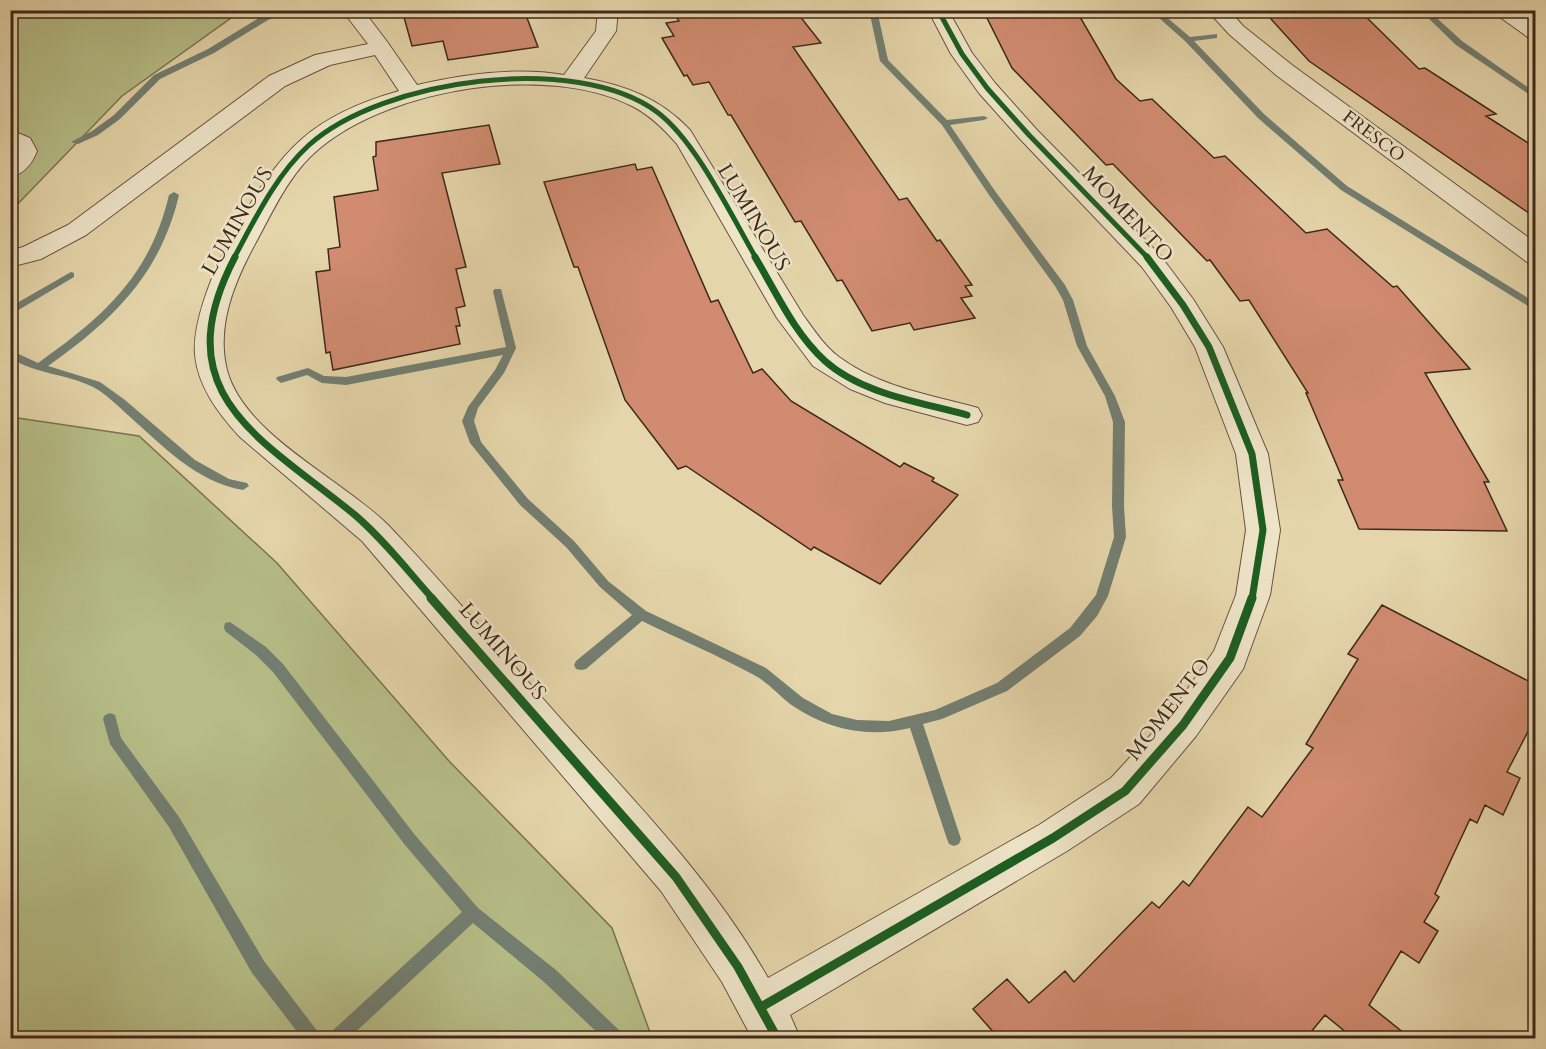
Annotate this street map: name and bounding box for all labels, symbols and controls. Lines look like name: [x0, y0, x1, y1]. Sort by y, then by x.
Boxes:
street label: FRESCO: [1337, 105, 1410, 168]
street label: LUMINOUS: [710, 158, 797, 276]
street label: MOMENTO: [1075, 160, 1180, 269]
street label: LUMINOUS: [195, 162, 280, 281]
street label: LUMINOUS: [452, 596, 553, 706]
street label: MOMENTO: [1119, 652, 1217, 766]

